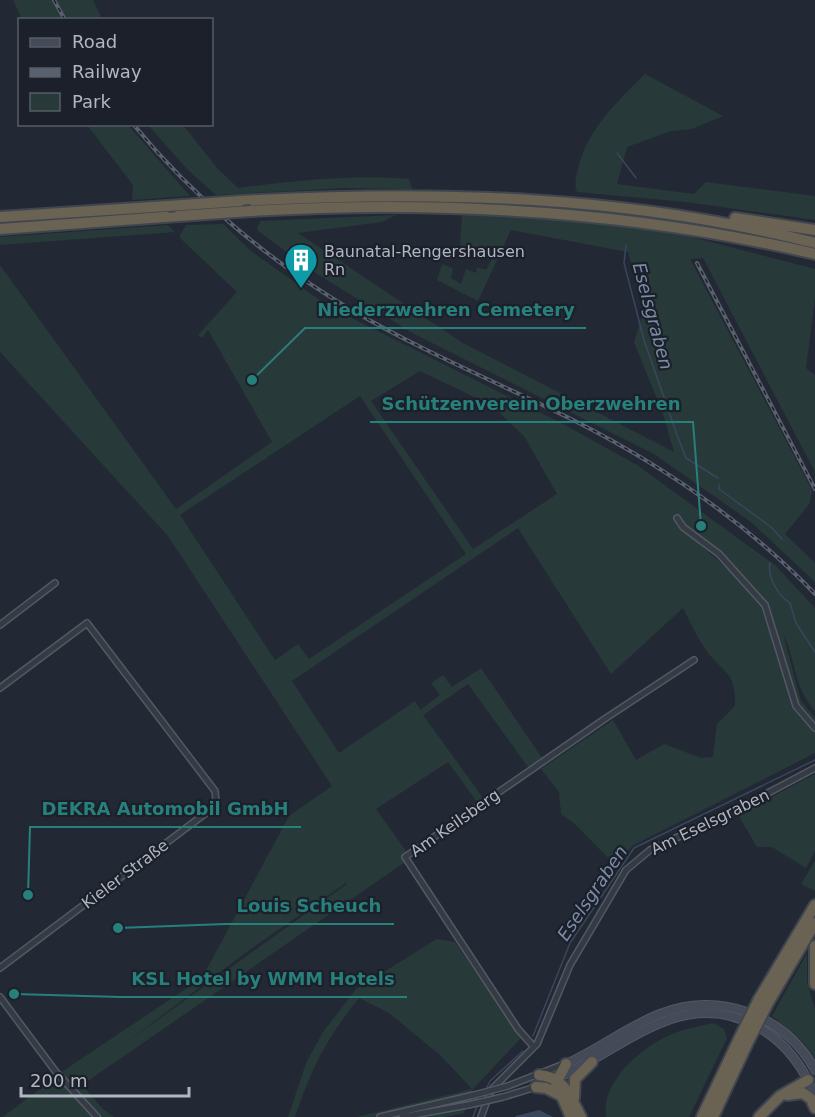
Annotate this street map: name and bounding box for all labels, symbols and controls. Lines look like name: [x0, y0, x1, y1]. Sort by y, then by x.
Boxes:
legend: [18, 18, 213, 126]
text: Road: [72, 31, 117, 52]
text: Railway: [72, 61, 142, 82]
text: Park: [72, 91, 111, 112]
building icon: Baunatal-Rengershausen Rn: [283, 242, 319, 289]
place label: Baunatal-Rengershausen Rn: [324, 242, 525, 279]
water label: Eselsgraben: [629, 260, 677, 372]
callout: Niederzwehren Cemetery: [305, 292, 586, 328]
text: Niederzwehren Cemetery: [317, 299, 575, 320]
callout: Schützenverein Oberzwehren: [370, 386, 693, 422]
text: Schützenverein Oberzwehren: [382, 393, 680, 414]
street label: Am Keilsberg: [407, 785, 503, 861]
street label: Am Eselsgraben: [648, 785, 772, 859]
callout: DEKRA Automobil GmbH: [30, 791, 301, 827]
text: DEKRA Automobil GmbH: [41, 798, 289, 819]
street label: Kieler Straße: [78, 835, 172, 913]
water label: Eselsgraben: [553, 842, 631, 944]
callout: Louis Scheuch: [225, 888, 394, 924]
text: Louis Scheuch: [237, 895, 381, 916]
callout: KSL Hotel by WMM Hotels: [120, 961, 407, 997]
text: KSL Hotel by WMM Hotels: [131, 968, 395, 989]
scale bar: [21, 1060, 189, 1098]
text: 200 m: [30, 1070, 88, 1091]

